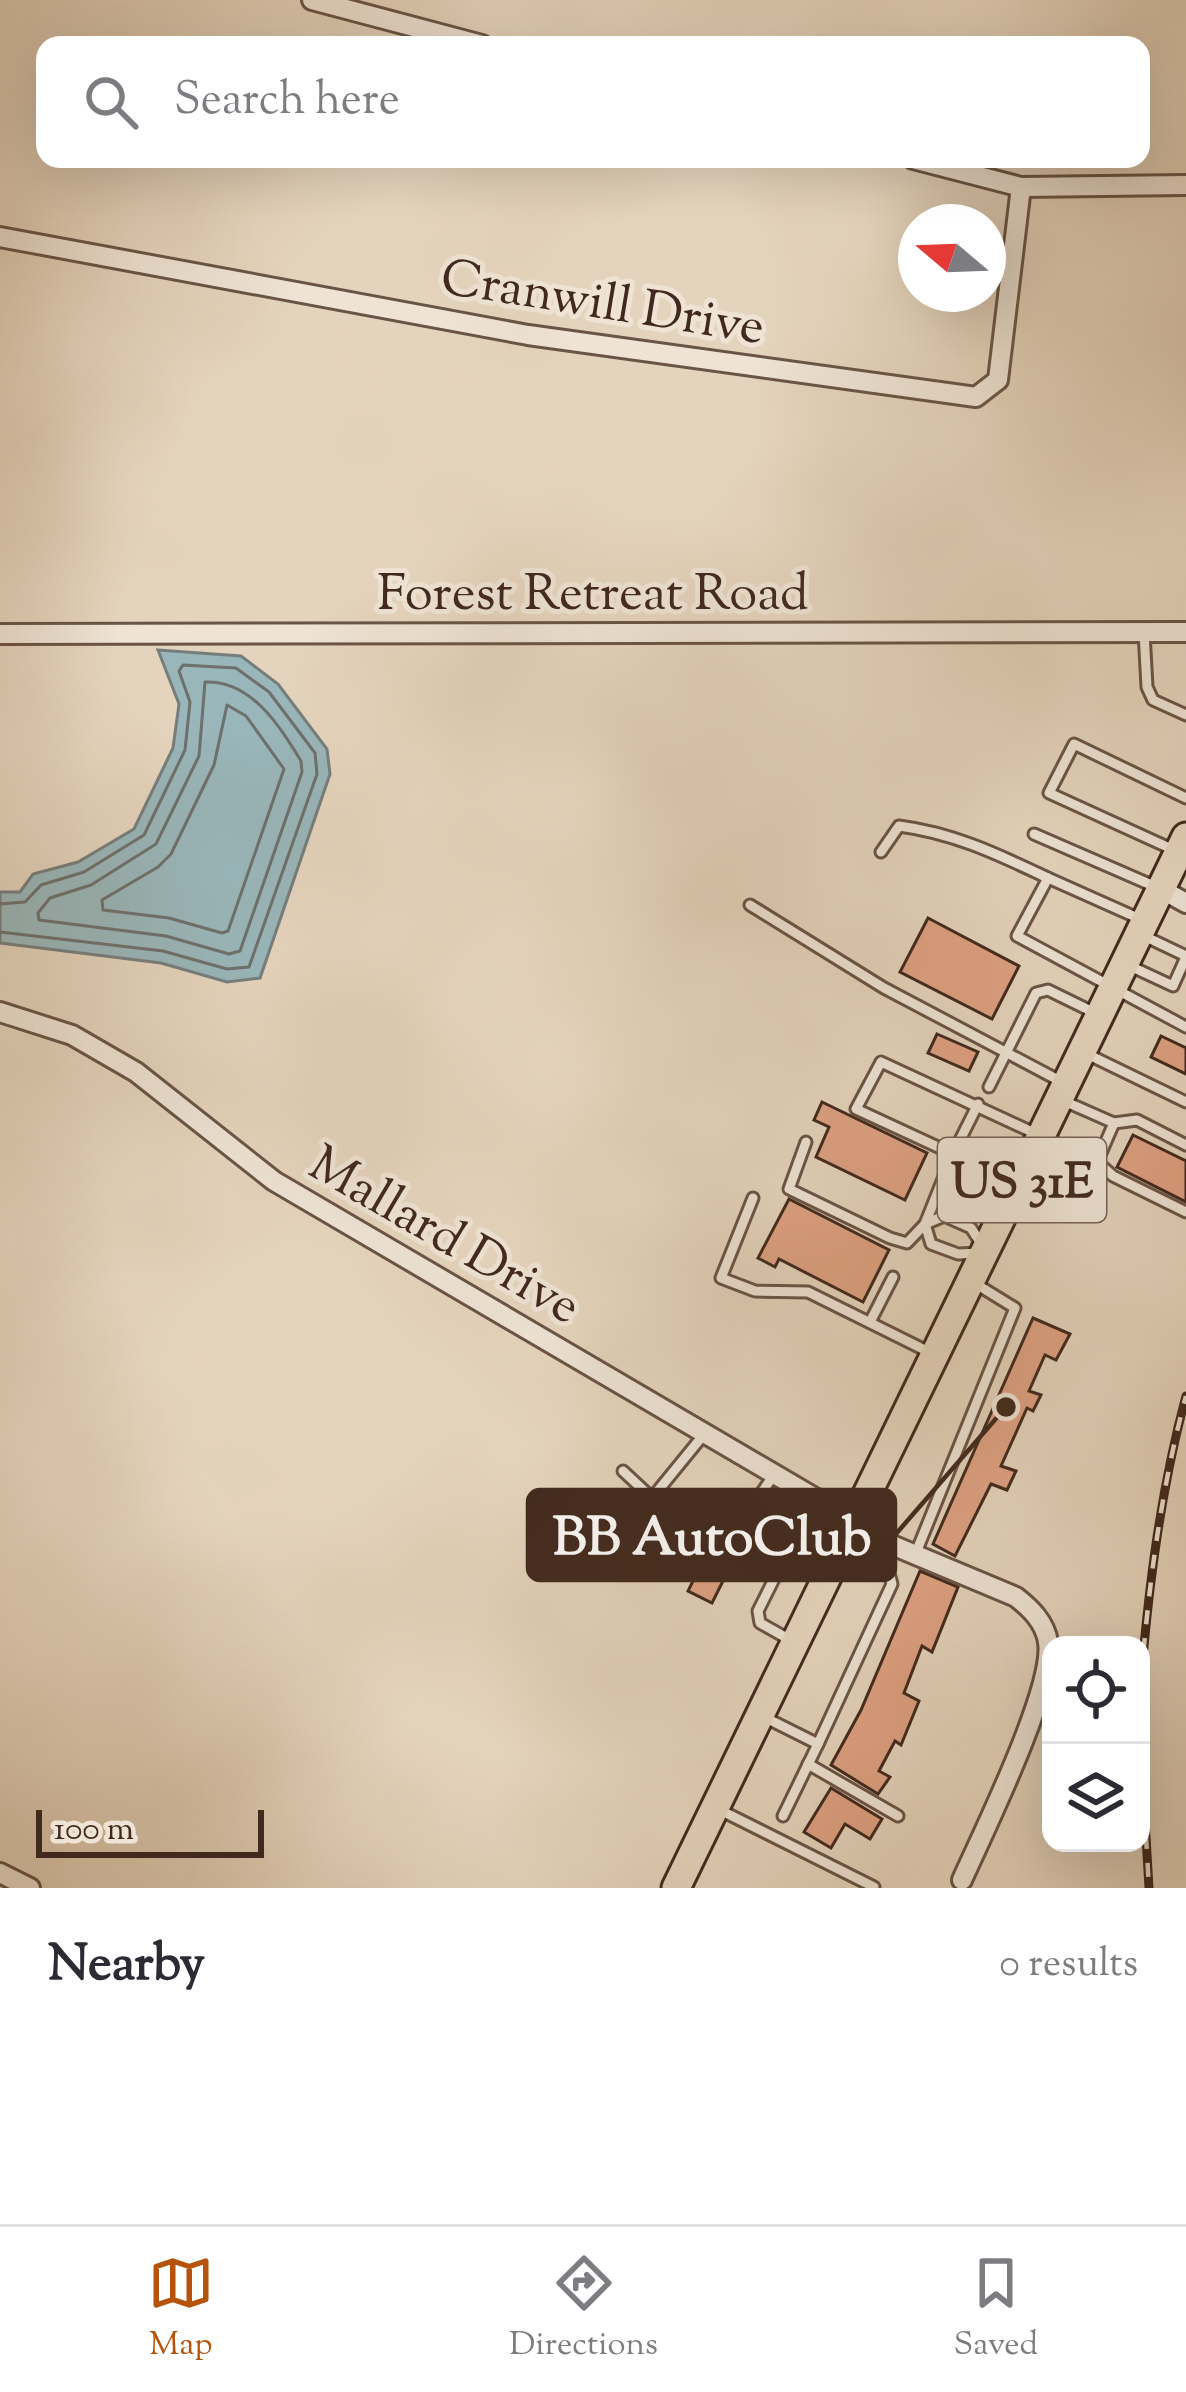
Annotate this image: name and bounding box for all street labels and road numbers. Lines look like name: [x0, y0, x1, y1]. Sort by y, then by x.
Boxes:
street label: Cranwill Drive: [435, 244, 769, 367]
street label: Forest Retreat Road: [377, 560, 809, 633]
street label: Mallard Drive: [294, 1130, 593, 1345]
road number: US 31E: [938, 1138, 1106, 1222]

